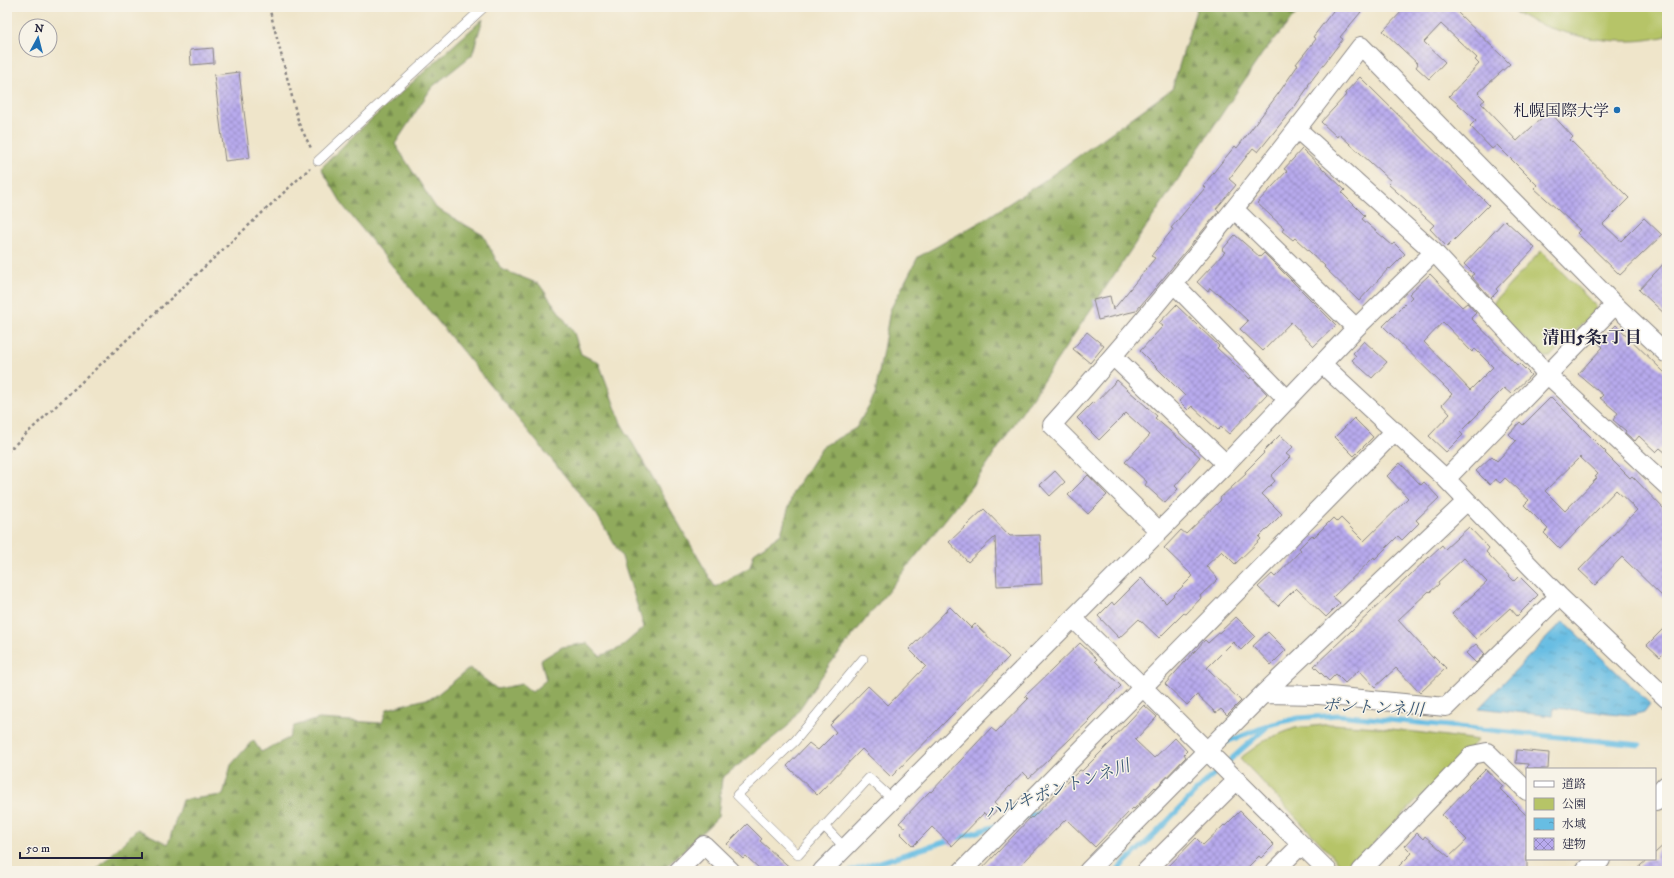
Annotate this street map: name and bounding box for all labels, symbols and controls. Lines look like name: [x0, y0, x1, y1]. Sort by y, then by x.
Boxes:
north arrow: [18, 18, 58, 58]
text: N: [34, 22, 44, 37]
place label: 札幌国際大学: [1513, 101, 1609, 121]
marker: 札幌国際大学: [1612, 105, 1622, 115]
district label: 清田5条1丁目: [1542, 327, 1642, 349]
water label: ポントンネ川: [1322, 694, 1426, 722]
water label: ハルキポントンネ川: [982, 754, 1135, 825]
legend: [1526, 768, 1656, 860]
text: 道路: [1562, 777, 1586, 792]
text: 公園: [1562, 797, 1586, 812]
text: 水域: [1562, 817, 1586, 832]
scale bar: [20, 834, 142, 860]
text: 建物: [1562, 837, 1586, 852]
text: 50 m: [26, 841, 50, 856]

